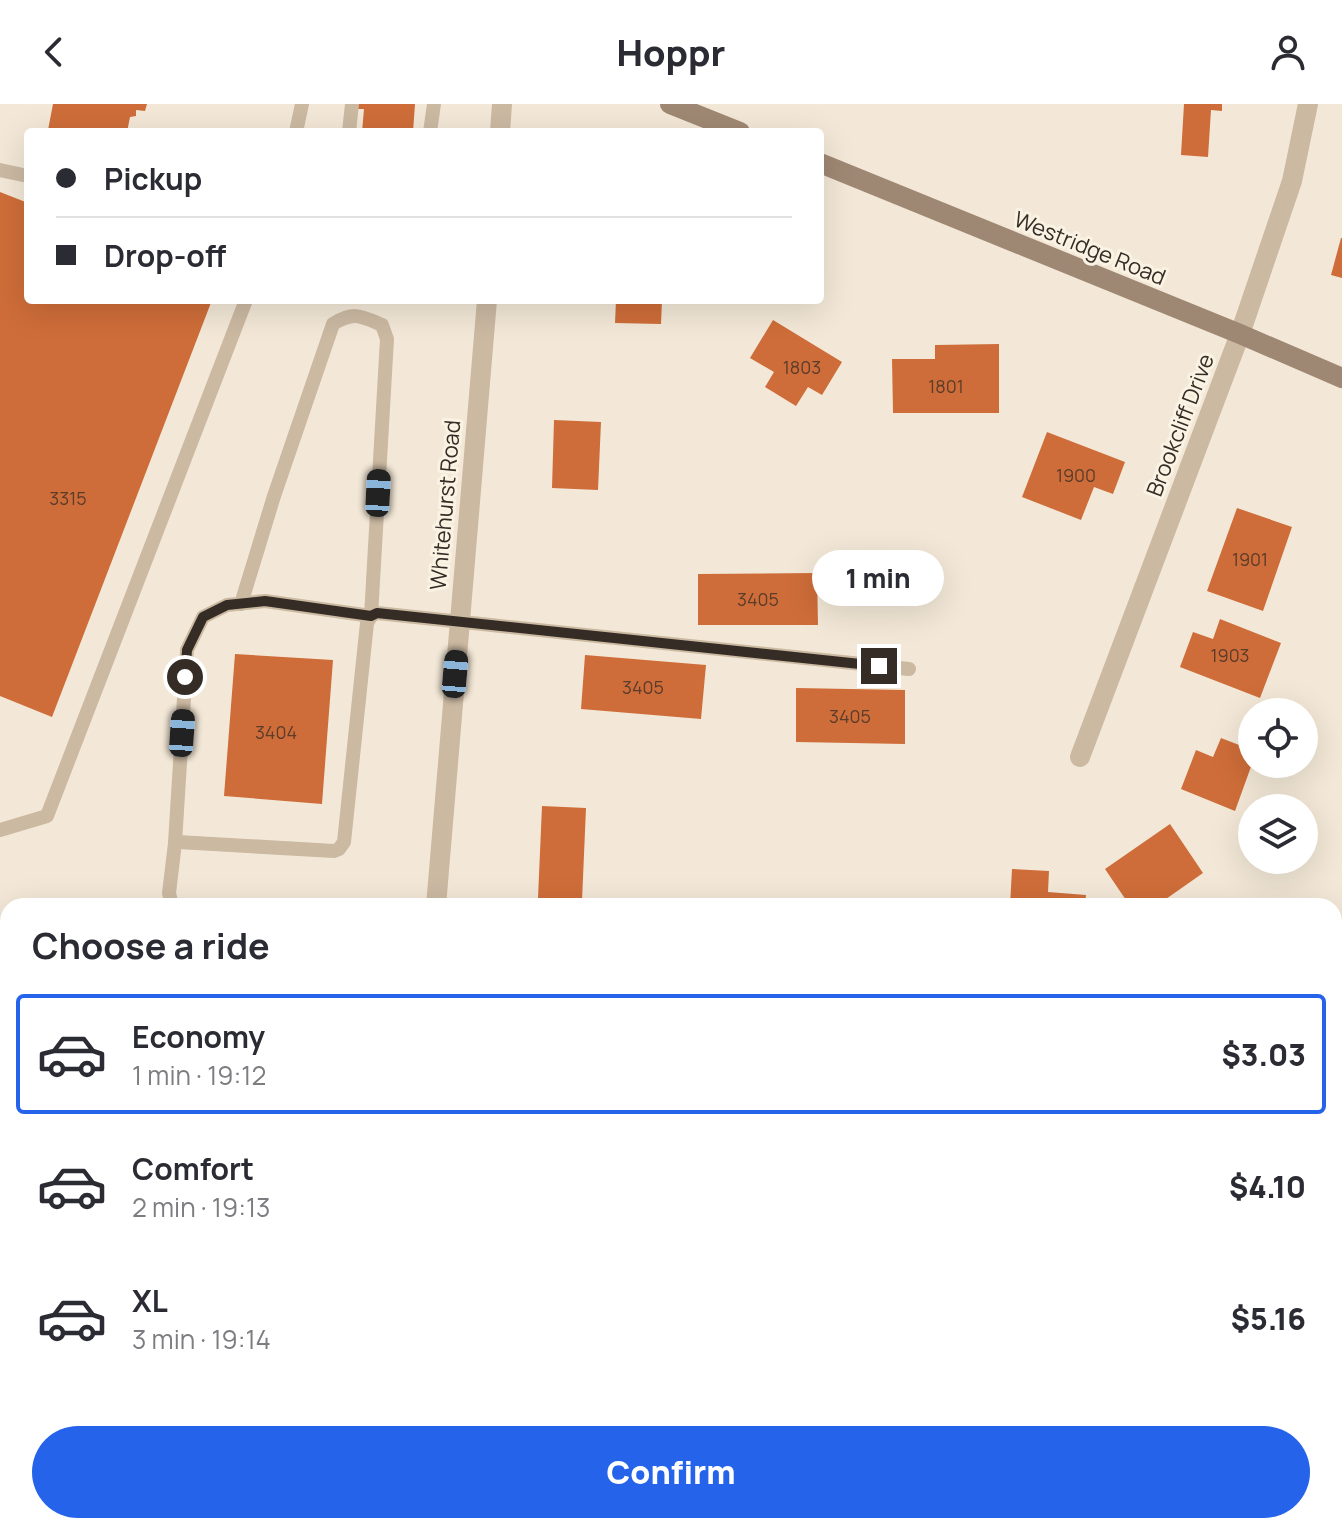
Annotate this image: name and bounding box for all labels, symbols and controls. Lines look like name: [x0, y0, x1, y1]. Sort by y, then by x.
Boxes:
text: Hoppr: [617, 28, 725, 77]
icon: back: [32, 30, 76, 74]
icon: person: [1266, 30, 1310, 74]
text: Pickup: [104, 158, 202, 199]
street label: Westridge Road: [1010, 204, 1170, 292]
text: Drop-off: [104, 235, 226, 276]
street label: Brookcliff Drive: [1139, 349, 1221, 501]
house number: 1803: [783, 355, 821, 379]
house number: 1801: [928, 374, 964, 398]
street label: Whitehurst Road: [423, 419, 467, 591]
house number: 1900: [1056, 463, 1096, 487]
car: [365, 468, 391, 518]
house number: 3315: [49, 486, 87, 510]
house number: 1901: [1232, 547, 1268, 571]
callout: 1 min: [813, 550, 945, 606]
text: 1 min: [845, 560, 911, 596]
house number: 3405: [737, 587, 779, 611]
house number: 1903: [1210, 643, 1250, 667]
route end: [861, 648, 897, 684]
car: [441, 649, 469, 699]
route start: [167, 659, 203, 695]
house number: 3405: [622, 675, 664, 699]
map controls: [1238, 698, 1318, 874]
button: locate: [1238, 698, 1318, 778]
house number: 3405: [829, 704, 871, 728]
car: [168, 708, 196, 758]
house number: 3404: [255, 720, 297, 744]
button: layers: [1238, 794, 1318, 874]
text: Choose a ride: [32, 921, 270, 970]
text: Economy: [132, 1016, 265, 1057]
icon: car: [36, 1018, 108, 1090]
text: $3.03: [1221, 1034, 1306, 1075]
text: 1 min · 19:12: [132, 1057, 266, 1093]
text: Comfort: [132, 1148, 254, 1189]
icon: car: [36, 1150, 108, 1222]
text: $4.10: [1229, 1166, 1306, 1207]
text: 2 min · 19:13: [132, 1189, 270, 1225]
text: XL: [132, 1280, 168, 1321]
icon: car: [36, 1282, 108, 1354]
text: $5.16: [1231, 1298, 1306, 1339]
text: 3 min · 19:14: [132, 1321, 271, 1357]
button: Confirm: [32, 1426, 1310, 1518]

